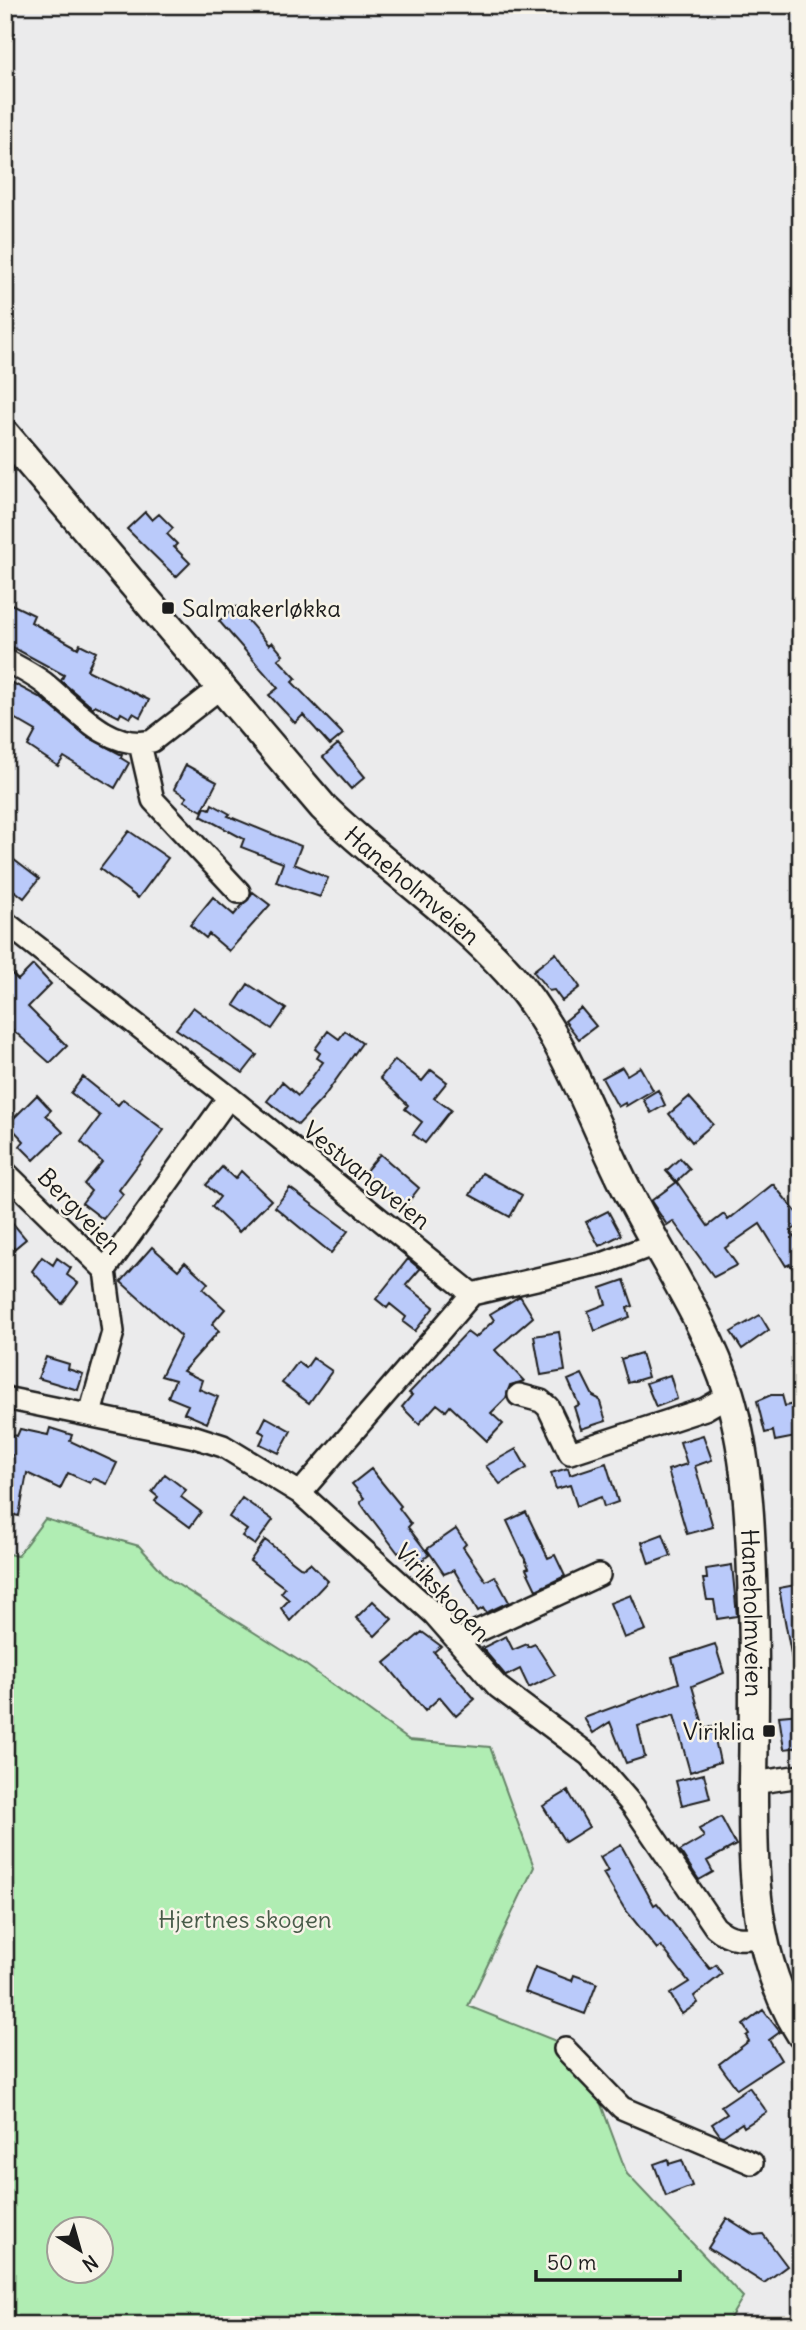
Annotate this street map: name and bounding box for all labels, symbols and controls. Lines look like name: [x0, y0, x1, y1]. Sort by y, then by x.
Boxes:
place label: Salmakerløkka: [182, 593, 341, 623]
marker: Salmakerløkka: [160, 600, 176, 616]
street label: Haneholmveien: [338, 819, 487, 951]
street label: Vestvangveien: [297, 1114, 437, 1236]
street label: Bergveien: [32, 1162, 128, 1260]
street label: Haneholmveien: [735, 1528, 769, 1697]
street label: Virikskogen: [389, 1537, 497, 1647]
place label: Viriklia: [683, 1716, 755, 1746]
marker: Viriklia: [761, 1723, 777, 1739]
park label: Hjertnes skogen: [158, 1904, 332, 1934]
north arrow: [46, 2214, 116, 2284]
scale bar: [536, 2239, 680, 2283]
text: 50 m: [547, 2249, 596, 2276]
text: N: [78, 2250, 103, 2277]

